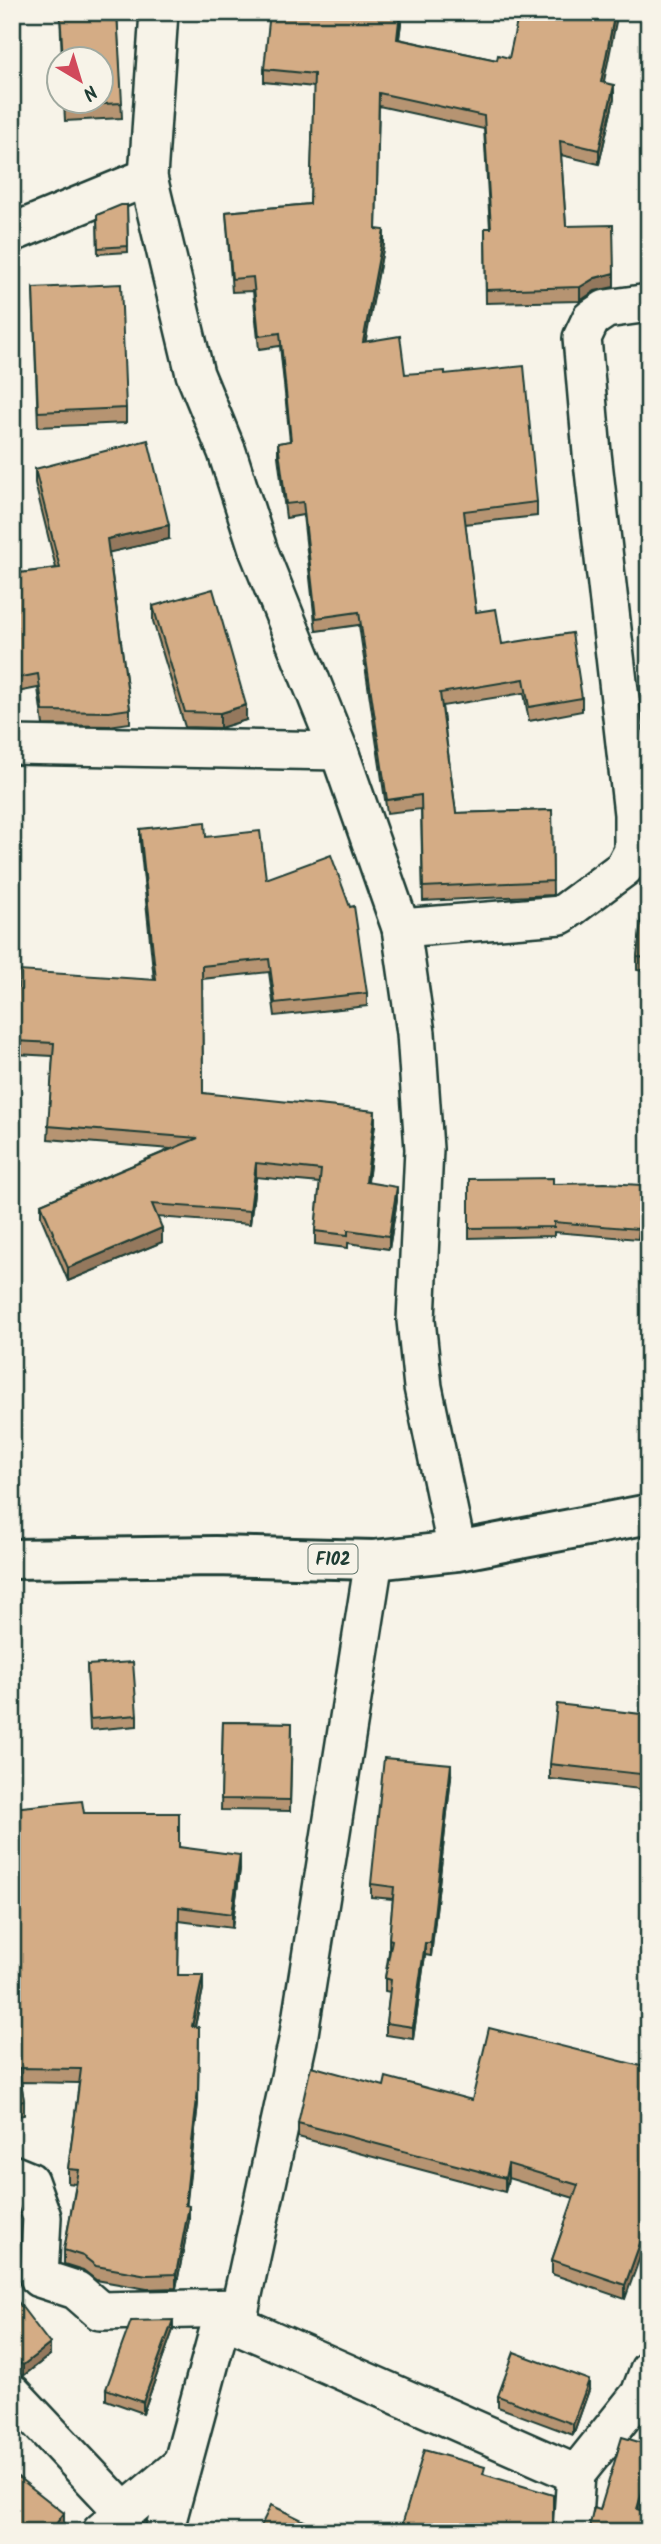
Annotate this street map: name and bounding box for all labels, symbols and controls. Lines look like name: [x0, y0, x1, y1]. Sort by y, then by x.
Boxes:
north arrow: [46, 46, 116, 116]
text: N: [75, 76, 103, 107]
road number: F102: [308, 1544, 358, 1574]

